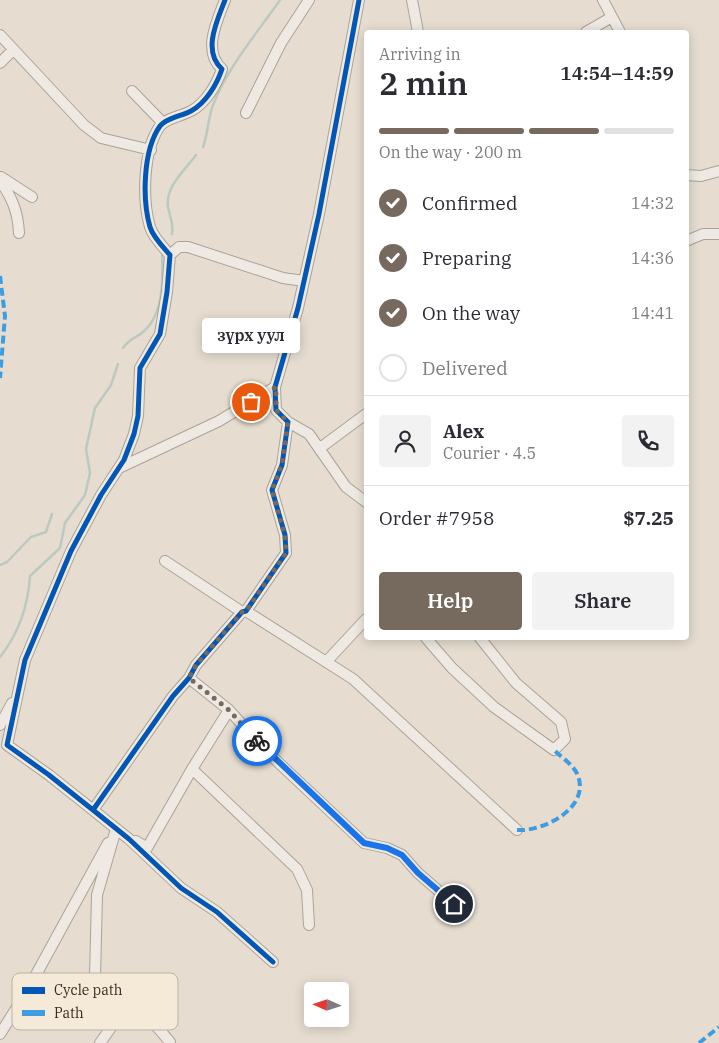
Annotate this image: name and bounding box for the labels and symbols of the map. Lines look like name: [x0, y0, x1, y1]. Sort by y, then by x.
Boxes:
callout: зүрх уул: [202, 317, 300, 352]
pin: [230, 381, 272, 423]
courier: [232, 716, 282, 766]
pin: [433, 883, 475, 925]
legend: [12, 973, 178, 1030]
text: Cycle path: [54, 981, 123, 999]
north arrow: [304, 982, 349, 1028]
text: Path: [54, 1004, 84, 1022]

